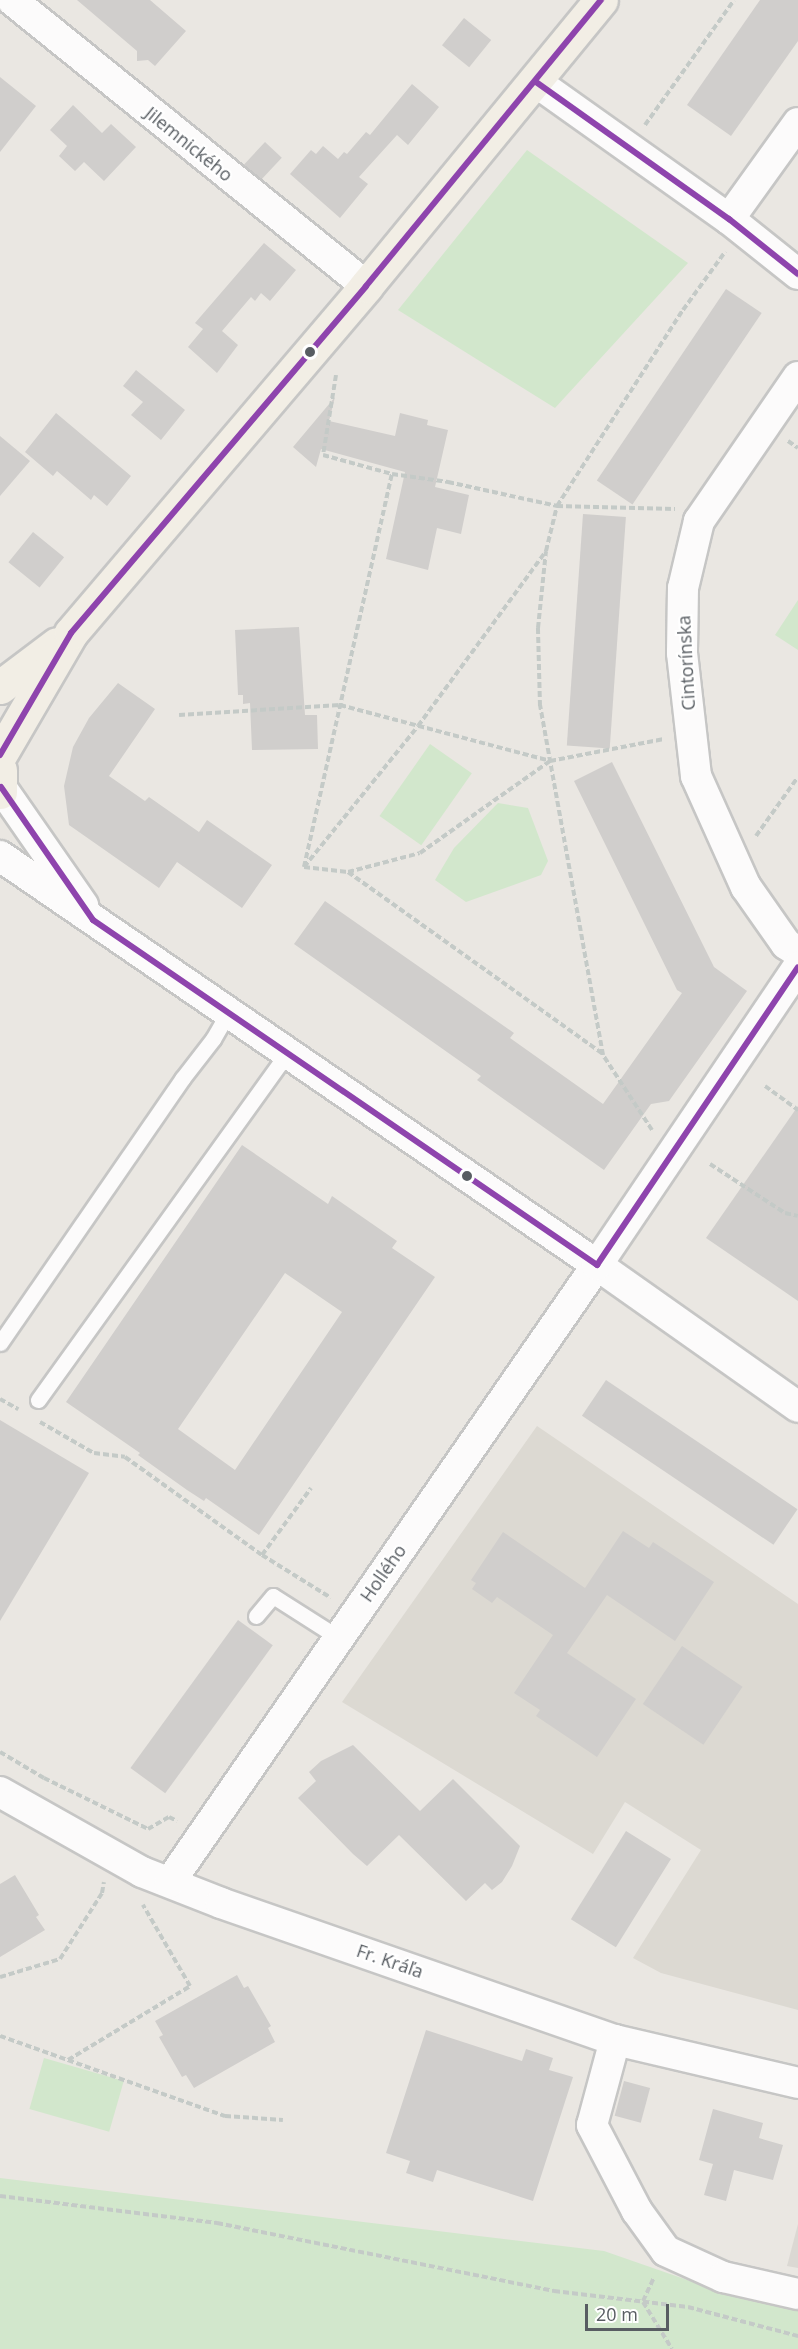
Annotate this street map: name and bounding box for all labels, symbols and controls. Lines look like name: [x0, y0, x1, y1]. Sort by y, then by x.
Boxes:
street label: Jilemnického: [141, 102, 237, 186]
unlabelled marker: [304, 346, 316, 358]
street label: Cintorínska: [673, 615, 699, 711]
unlabelled marker: [461, 1170, 473, 1182]
street label: Hollého: [355, 1540, 411, 1606]
street label: Fr. Kráľa: [354, 1940, 426, 1982]
scale bar: [588, 2292, 672, 2330]
text: 20 m: [596, 2302, 638, 2326]

